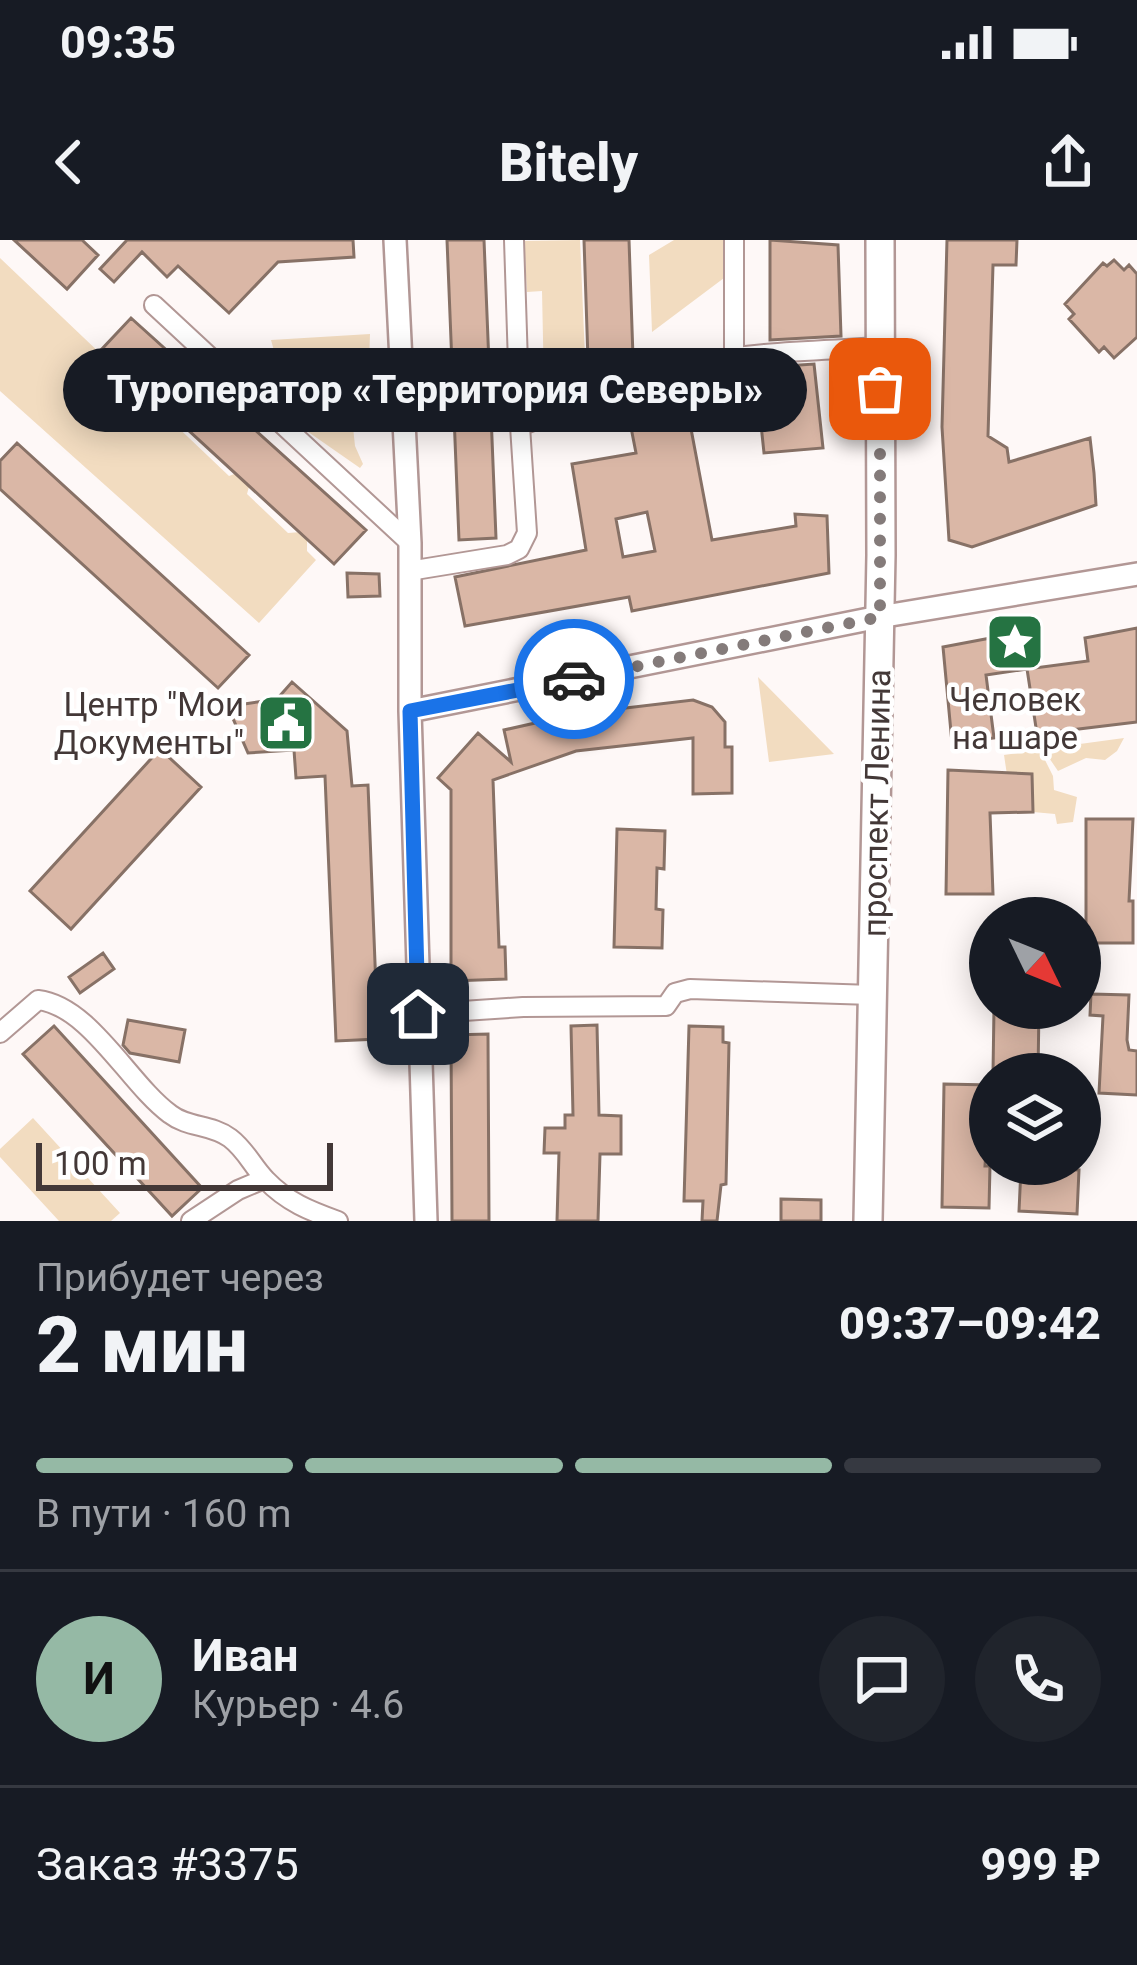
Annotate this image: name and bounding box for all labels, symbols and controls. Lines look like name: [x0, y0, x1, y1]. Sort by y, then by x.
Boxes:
text: 09:35: [60, 16, 176, 69]
icon: back: [36, 129, 102, 195]
icon: share: [1035, 129, 1101, 195]
text: Bitely: [499, 131, 638, 194]
pin: [829, 338, 931, 440]
callout: Туроператор «Территория Северы»: [64, 347, 808, 431]
icon: bag: [847, 356, 913, 422]
text: Туроператор «Территория Северы»: [107, 367, 763, 413]
place icon: Человек на шаре: [984, 611, 1046, 673]
courier: [514, 619, 634, 739]
icon: car: [541, 646, 607, 712]
street label: проспект Ленина: [855, 669, 898, 937]
place label: Человек на шаре: [949, 680, 1081, 757]
place label: Центр "Мои Документы": [54, 685, 244, 762]
public building icon: Центр "Мои Документы": [255, 692, 317, 754]
north arrow: [969, 897, 1101, 1029]
map controls: [969, 897, 1101, 1185]
pin: [367, 963, 469, 1065]
icon: home: [385, 981, 451, 1047]
button: layers: [969, 1053, 1101, 1185]
scale bar: [36, 1137, 333, 1190]
text: 100 m: [54, 1144, 147, 1183]
text: Прибудет через: [36, 1255, 324, 1301]
text: 09:37–09:42: [839, 1297, 1101, 1350]
text: 2 мин: [36, 1300, 248, 1391]
text: В пути · 160 m: [36, 1491, 291, 1537]
button: chat: [819, 1616, 945, 1742]
button: phone: [975, 1616, 1101, 1742]
text: Иван: [192, 1629, 298, 1682]
text: И: [83, 1652, 115, 1705]
text: Курьер · 4.6: [192, 1682, 404, 1728]
text: Заказ #3375: [36, 1838, 299, 1891]
text: 999 ₽: [981, 1838, 1101, 1891]

